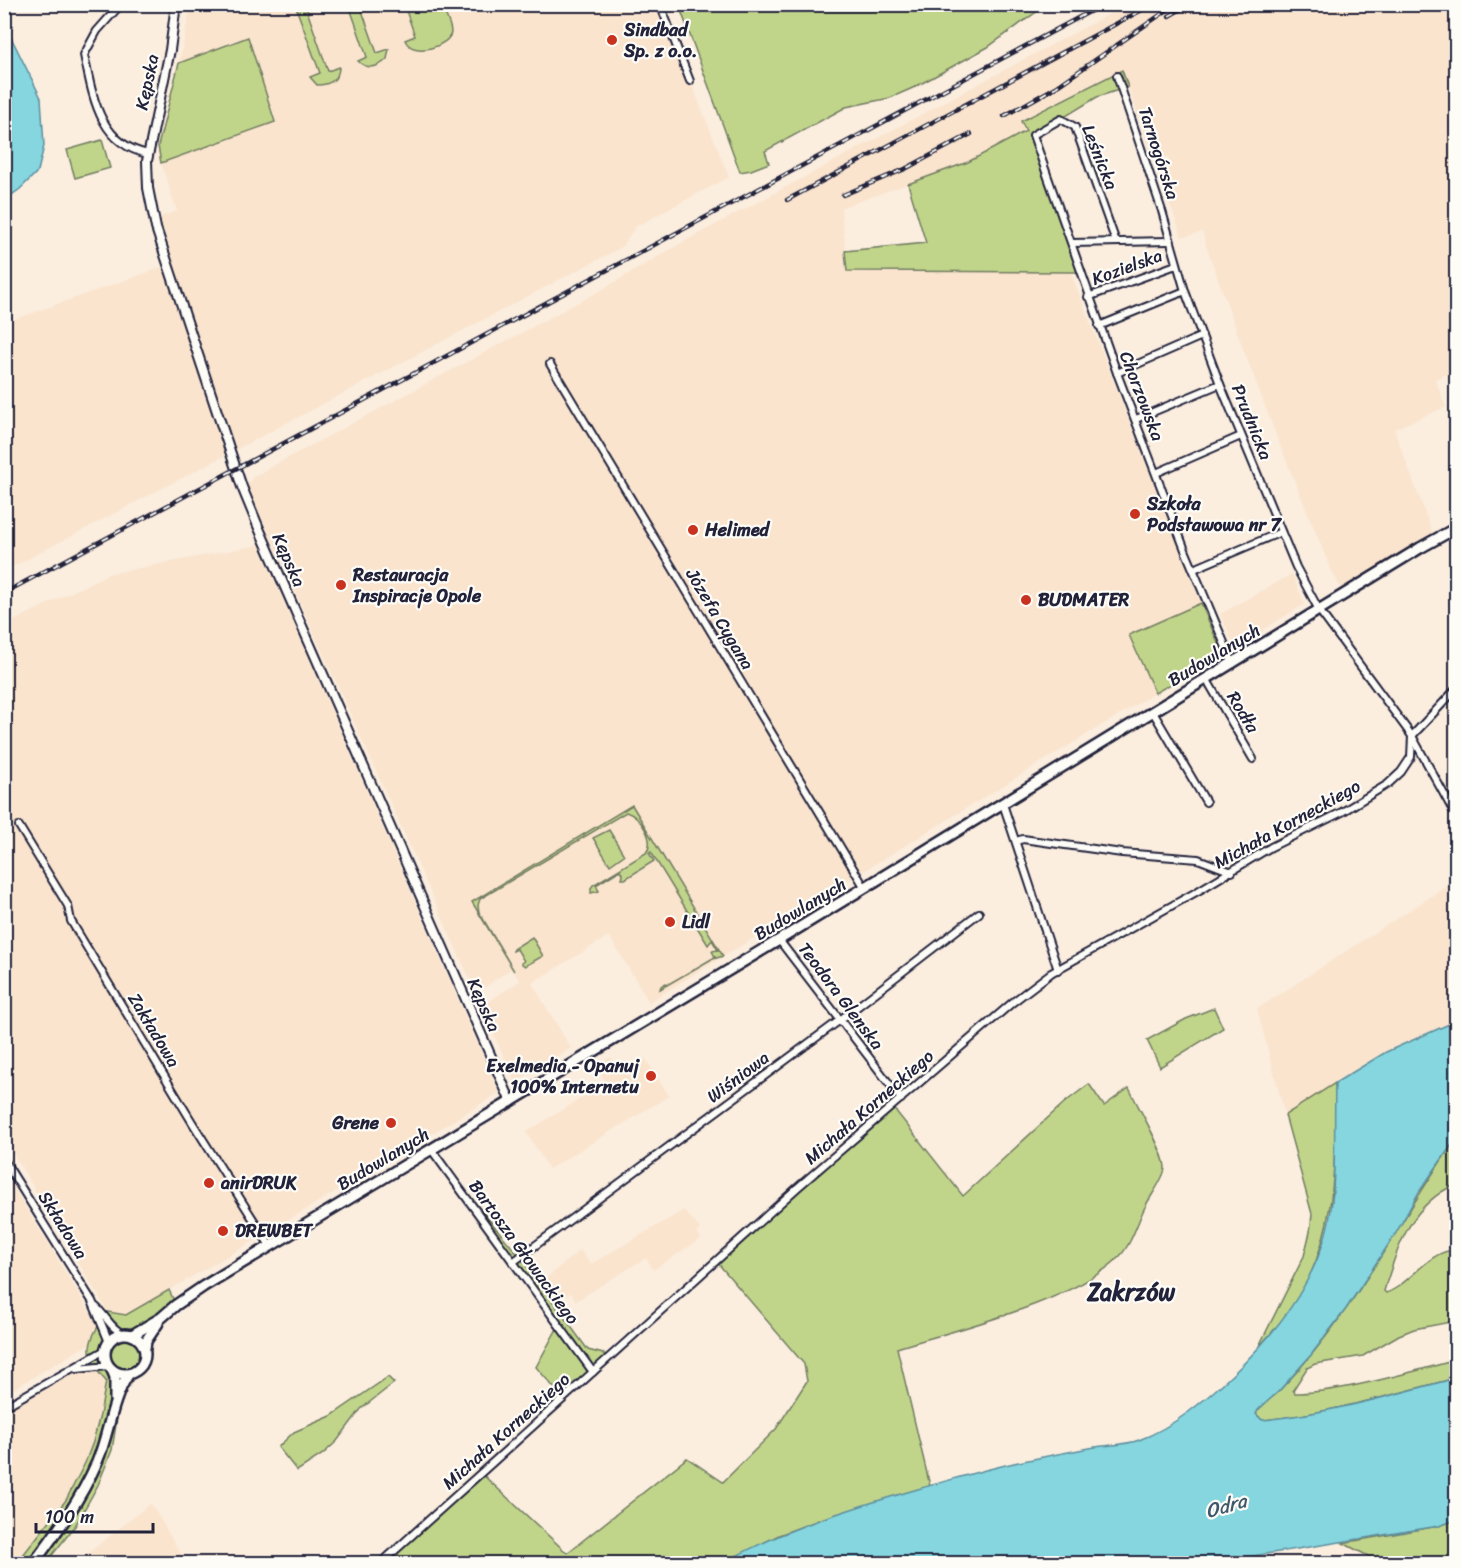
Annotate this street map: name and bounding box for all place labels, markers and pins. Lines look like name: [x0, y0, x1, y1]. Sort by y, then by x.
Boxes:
place label: Sindbad Sp. z o.o.: [623, 14, 697, 67]
marker: Sindbad Sp. z o.o.: [605, 33, 619, 47]
place label: Szkoła Podstawowa nr 7: [1146, 488, 1282, 541]
marker: Szkoła Podstawowa nr 7: [1128, 507, 1142, 521]
place label: Helimed: [704, 514, 771, 546]
marker: Helimed: [686, 523, 700, 537]
place label: Restauracja Inspiracje Opole: [352, 559, 482, 612]
marker: Restauracja Inspiracje Opole: [334, 578, 348, 592]
place label: BUDMATER: [1038, 584, 1129, 616]
marker: BUDMATER: [1019, 593, 1033, 607]
place label: Lidl: [682, 906, 711, 938]
marker: Lidl: [663, 915, 677, 929]
place label: Exelmedia - Opanuj 100% Internetu: [486, 1050, 641, 1103]
marker: Exelmedia - Opanuj 100% Internetu: [644, 1069, 658, 1083]
place label: Grene: [331, 1107, 380, 1139]
marker: Grene: [384, 1116, 398, 1130]
place label: anirDRUK: [220, 1167, 297, 1199]
marker: anirDRUK: [202, 1176, 216, 1190]
place label: DREWBET: [235, 1215, 313, 1247]
marker: DREWBET: [216, 1224, 230, 1238]

